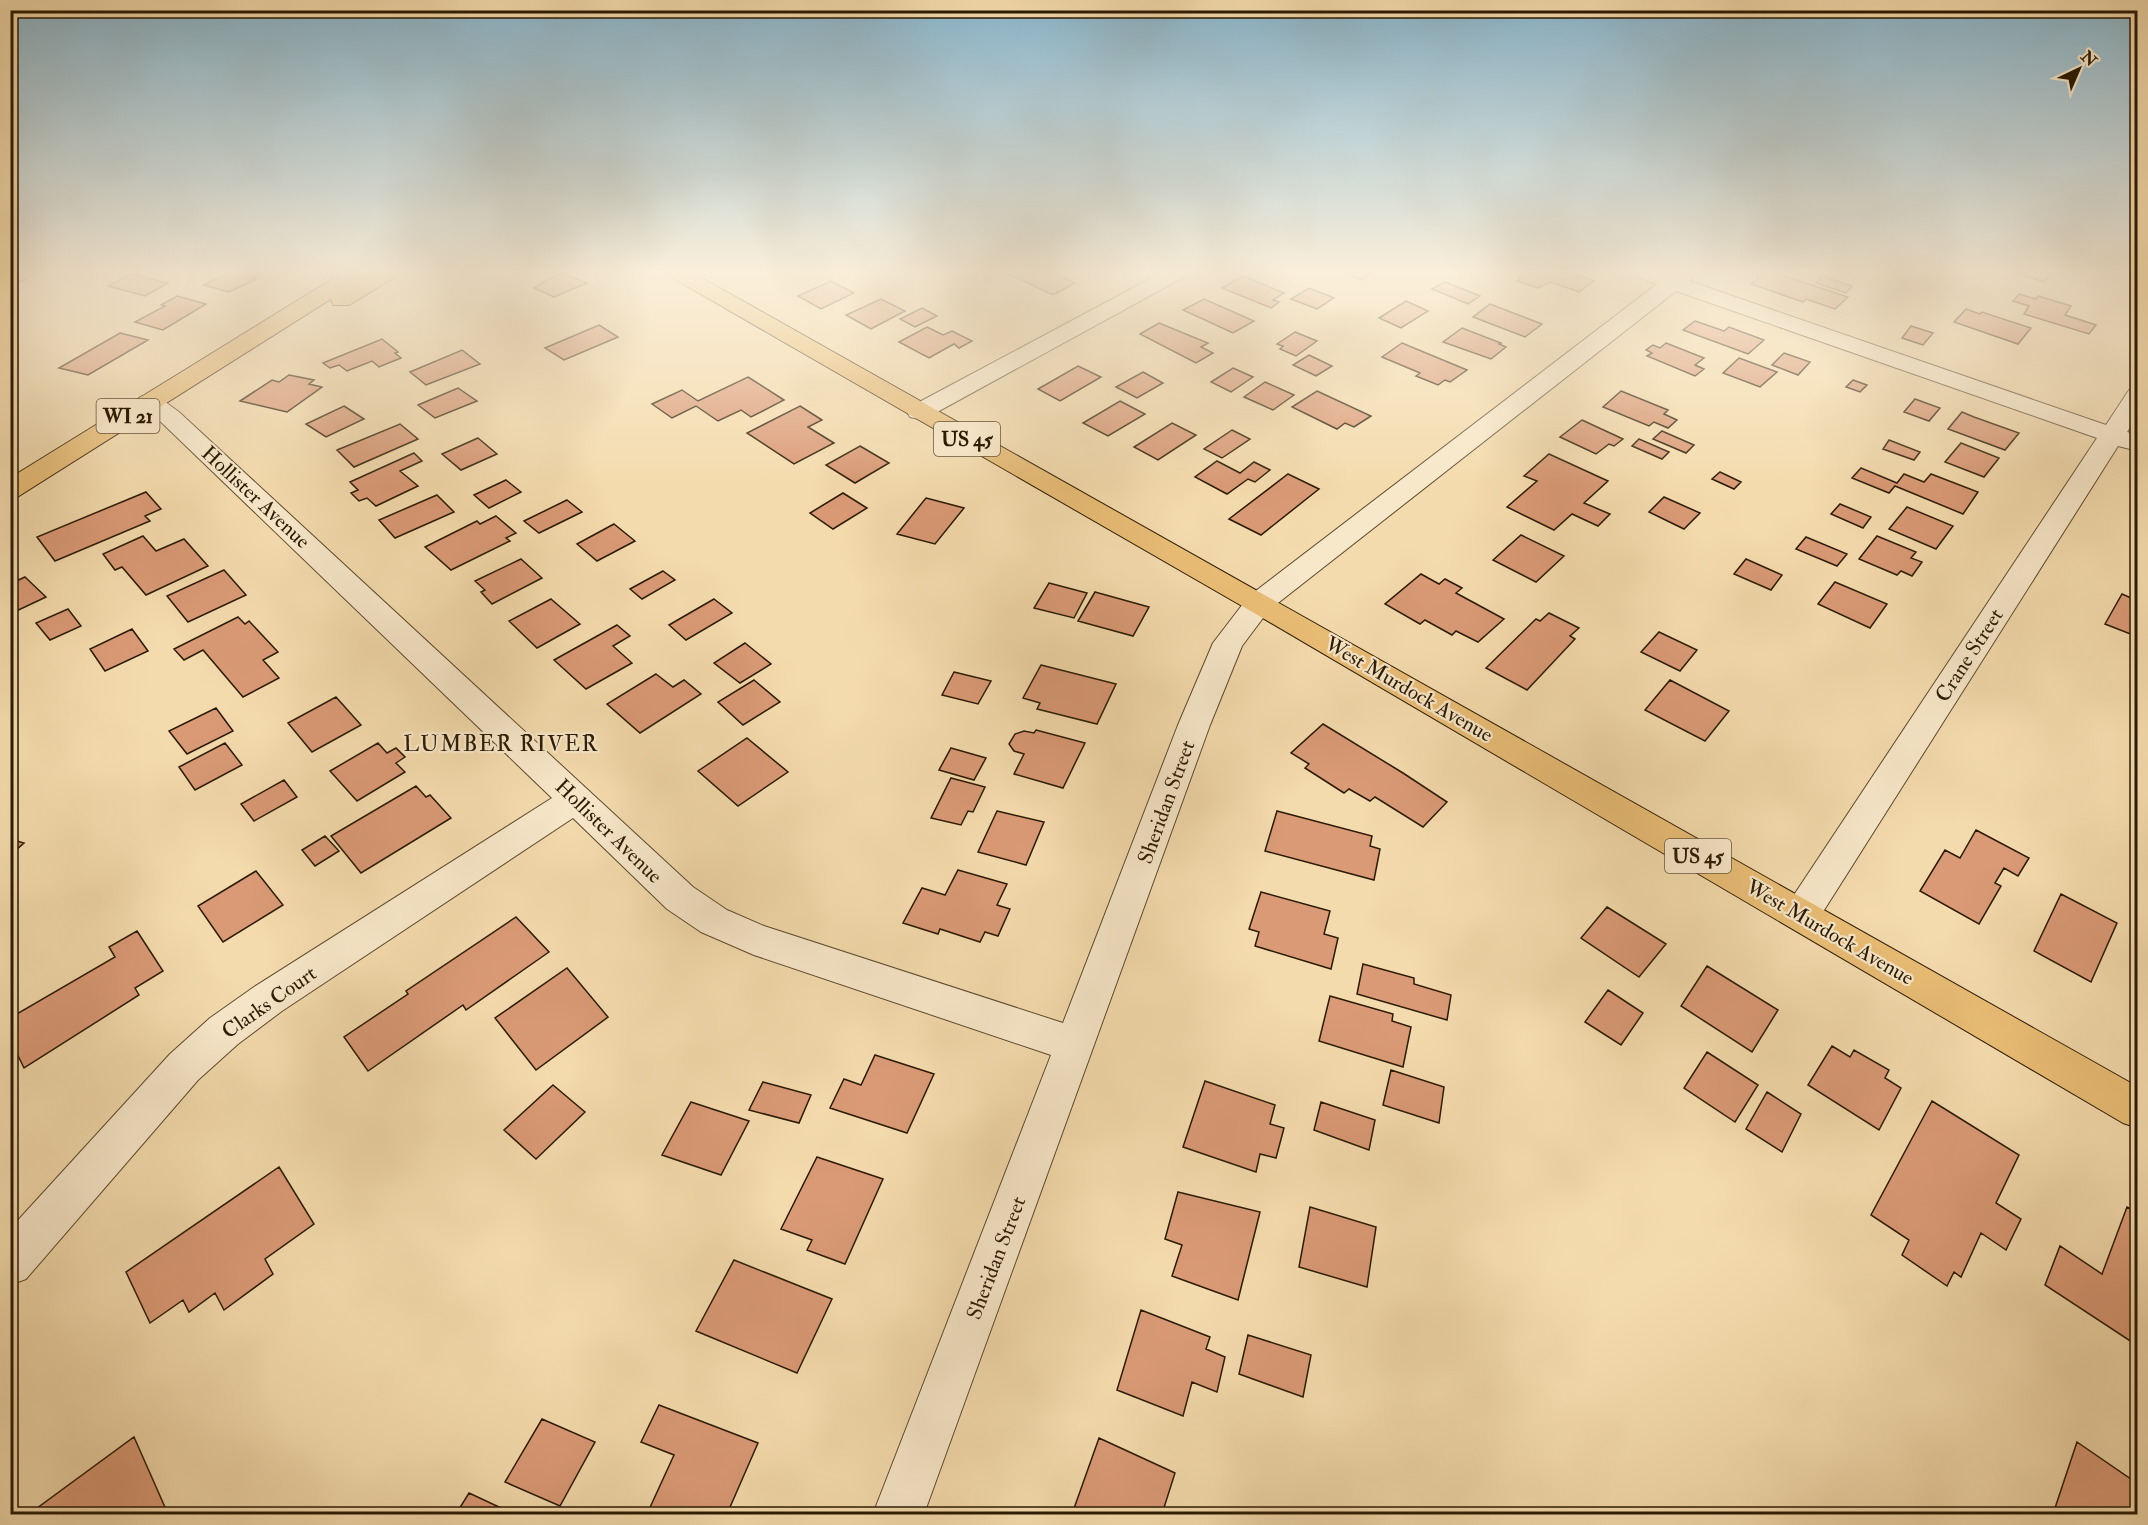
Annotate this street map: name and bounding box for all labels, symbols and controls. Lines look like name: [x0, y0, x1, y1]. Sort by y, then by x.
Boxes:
north arrow: [2049, 39, 2109, 99]
text: N: [2076, 46, 2101, 72]
road number: WI 21: [96, 399, 160, 433]
road number: US 45: [934, 422, 1000, 456]
street label: Hollister Avenue: [196, 440, 316, 555]
street label: Crane Street: [1929, 603, 2010, 707]
street label: West Murdock Avenue: [1319, 630, 1498, 749]
district label: LUMBER RIVER: [403, 730, 599, 758]
street label: Sheridan Street: [1132, 736, 1201, 868]
street label: Hollister Avenue: [549, 773, 668, 890]
road number: US 45: [1665, 839, 1731, 873]
street label: West Murdock Avenue: [1740, 873, 1919, 992]
street label: Clarks Court: [217, 960, 322, 1045]
street label: Sheridan Street: [961, 1193, 1032, 1324]

